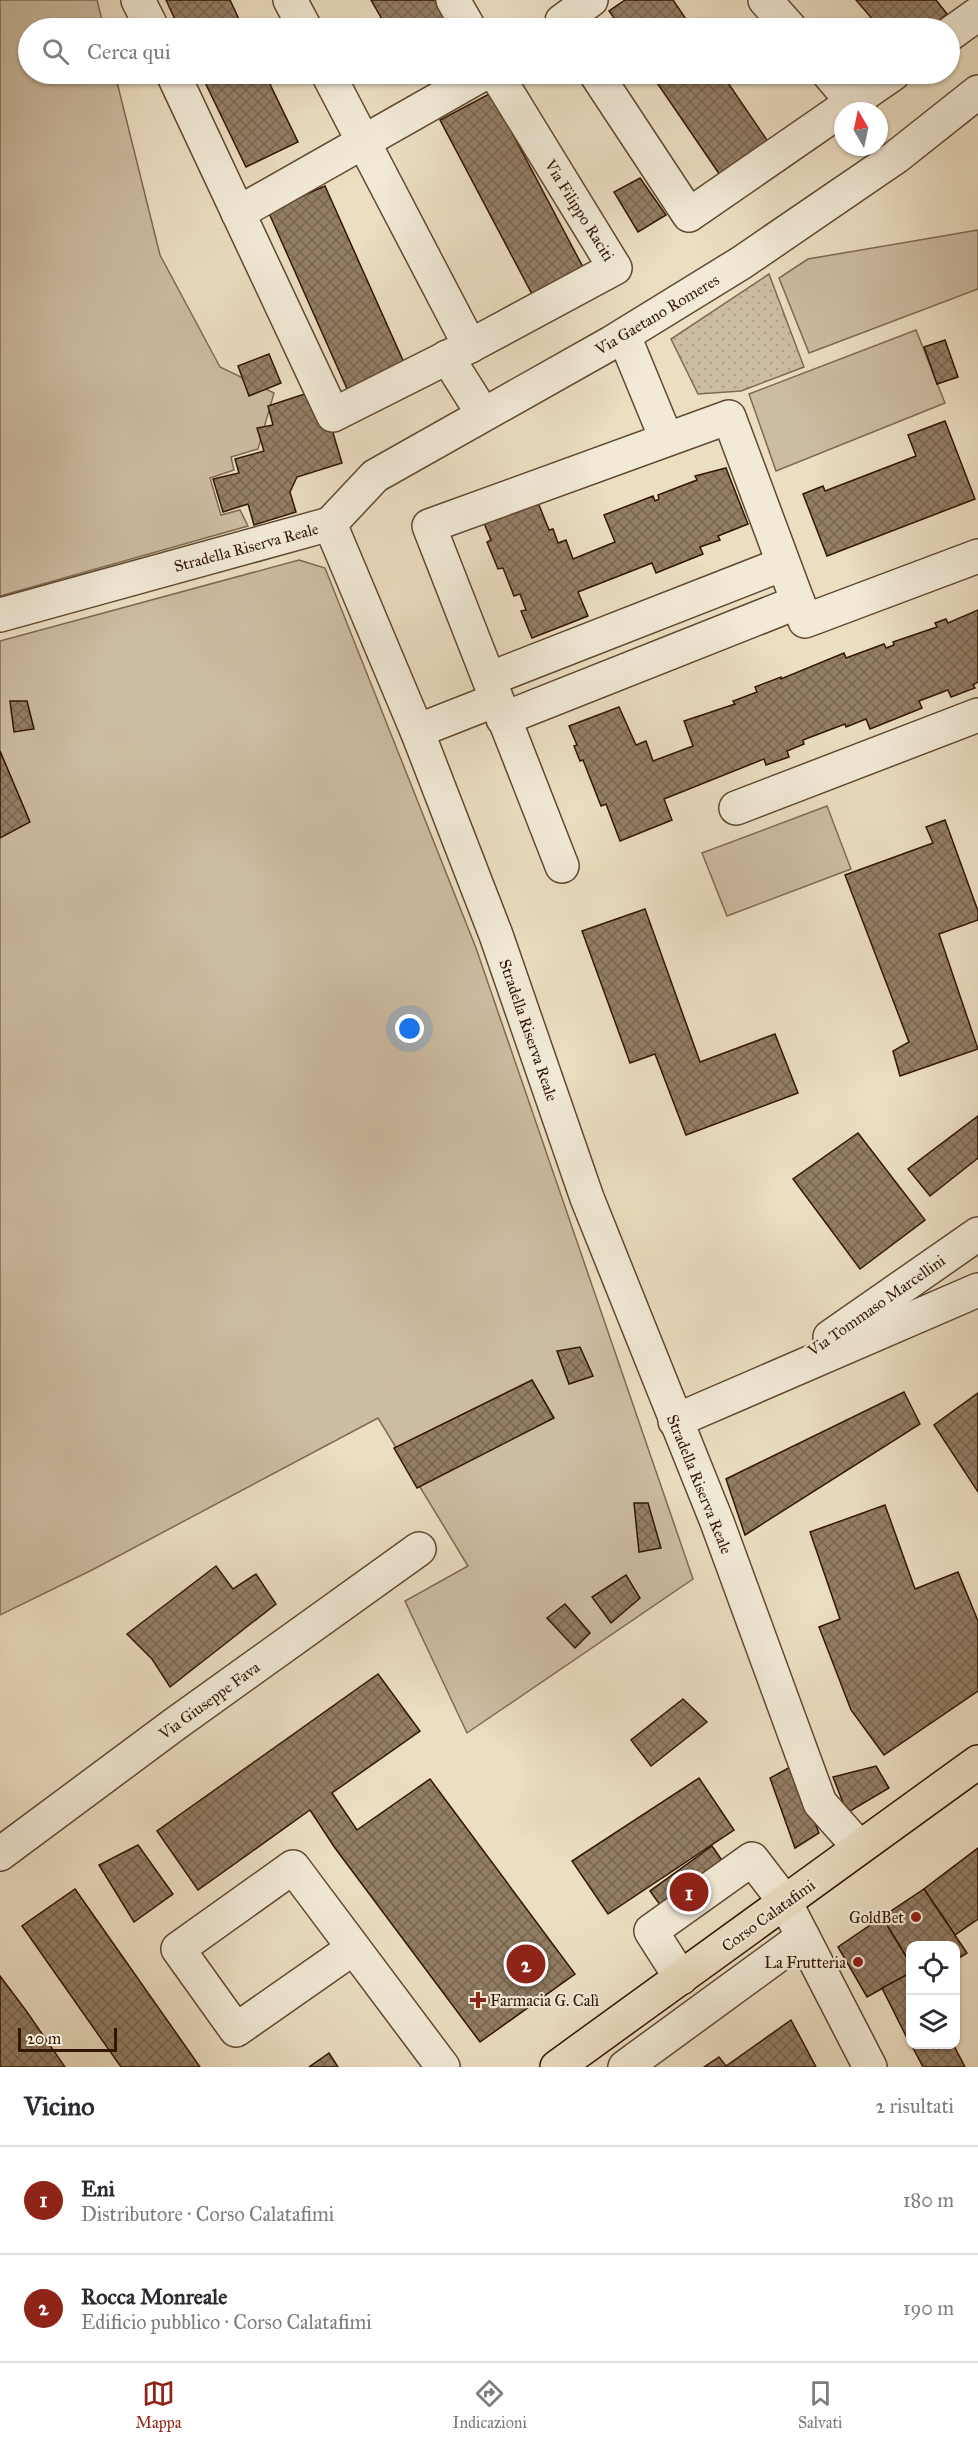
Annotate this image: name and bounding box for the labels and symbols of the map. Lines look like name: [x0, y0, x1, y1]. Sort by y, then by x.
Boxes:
north arrow: [834, 102, 888, 156]
street label: Via Filippo Raciti: [540, 155, 619, 265]
street label: Via Gaetano Romeres: [591, 270, 723, 359]
street label: Stradella Riserva Reale: [172, 519, 321, 576]
street label: Stradella Riserva Reale: [495, 957, 562, 1104]
your location: [395, 1014, 424, 1043]
street label: Via Tommaso Marcellini: [803, 1250, 949, 1361]
street label: Stradella Riserva Reale: [663, 1412, 736, 1557]
street label: Via Giuseppe Fava: [154, 1657, 264, 1744]
pin: 1: [670, 1870, 708, 1914]
street label: Corso Calatafimi: [718, 1875, 819, 1956]
place label: GoldBet: [849, 1908, 904, 1927]
marker: GoldBet: [909, 1910, 923, 1924]
pin: 2: [506, 1942, 546, 1986]
place label: La Frutteria: [764, 1953, 846, 1972]
marker: La Frutteria: [851, 1955, 865, 1969]
place label: Farmacia G. Calì: [490, 1991, 600, 2010]
marker: Farmacia G. Calì: [471, 1993, 485, 2007]
scale bar: [18, 2025, 117, 2052]

